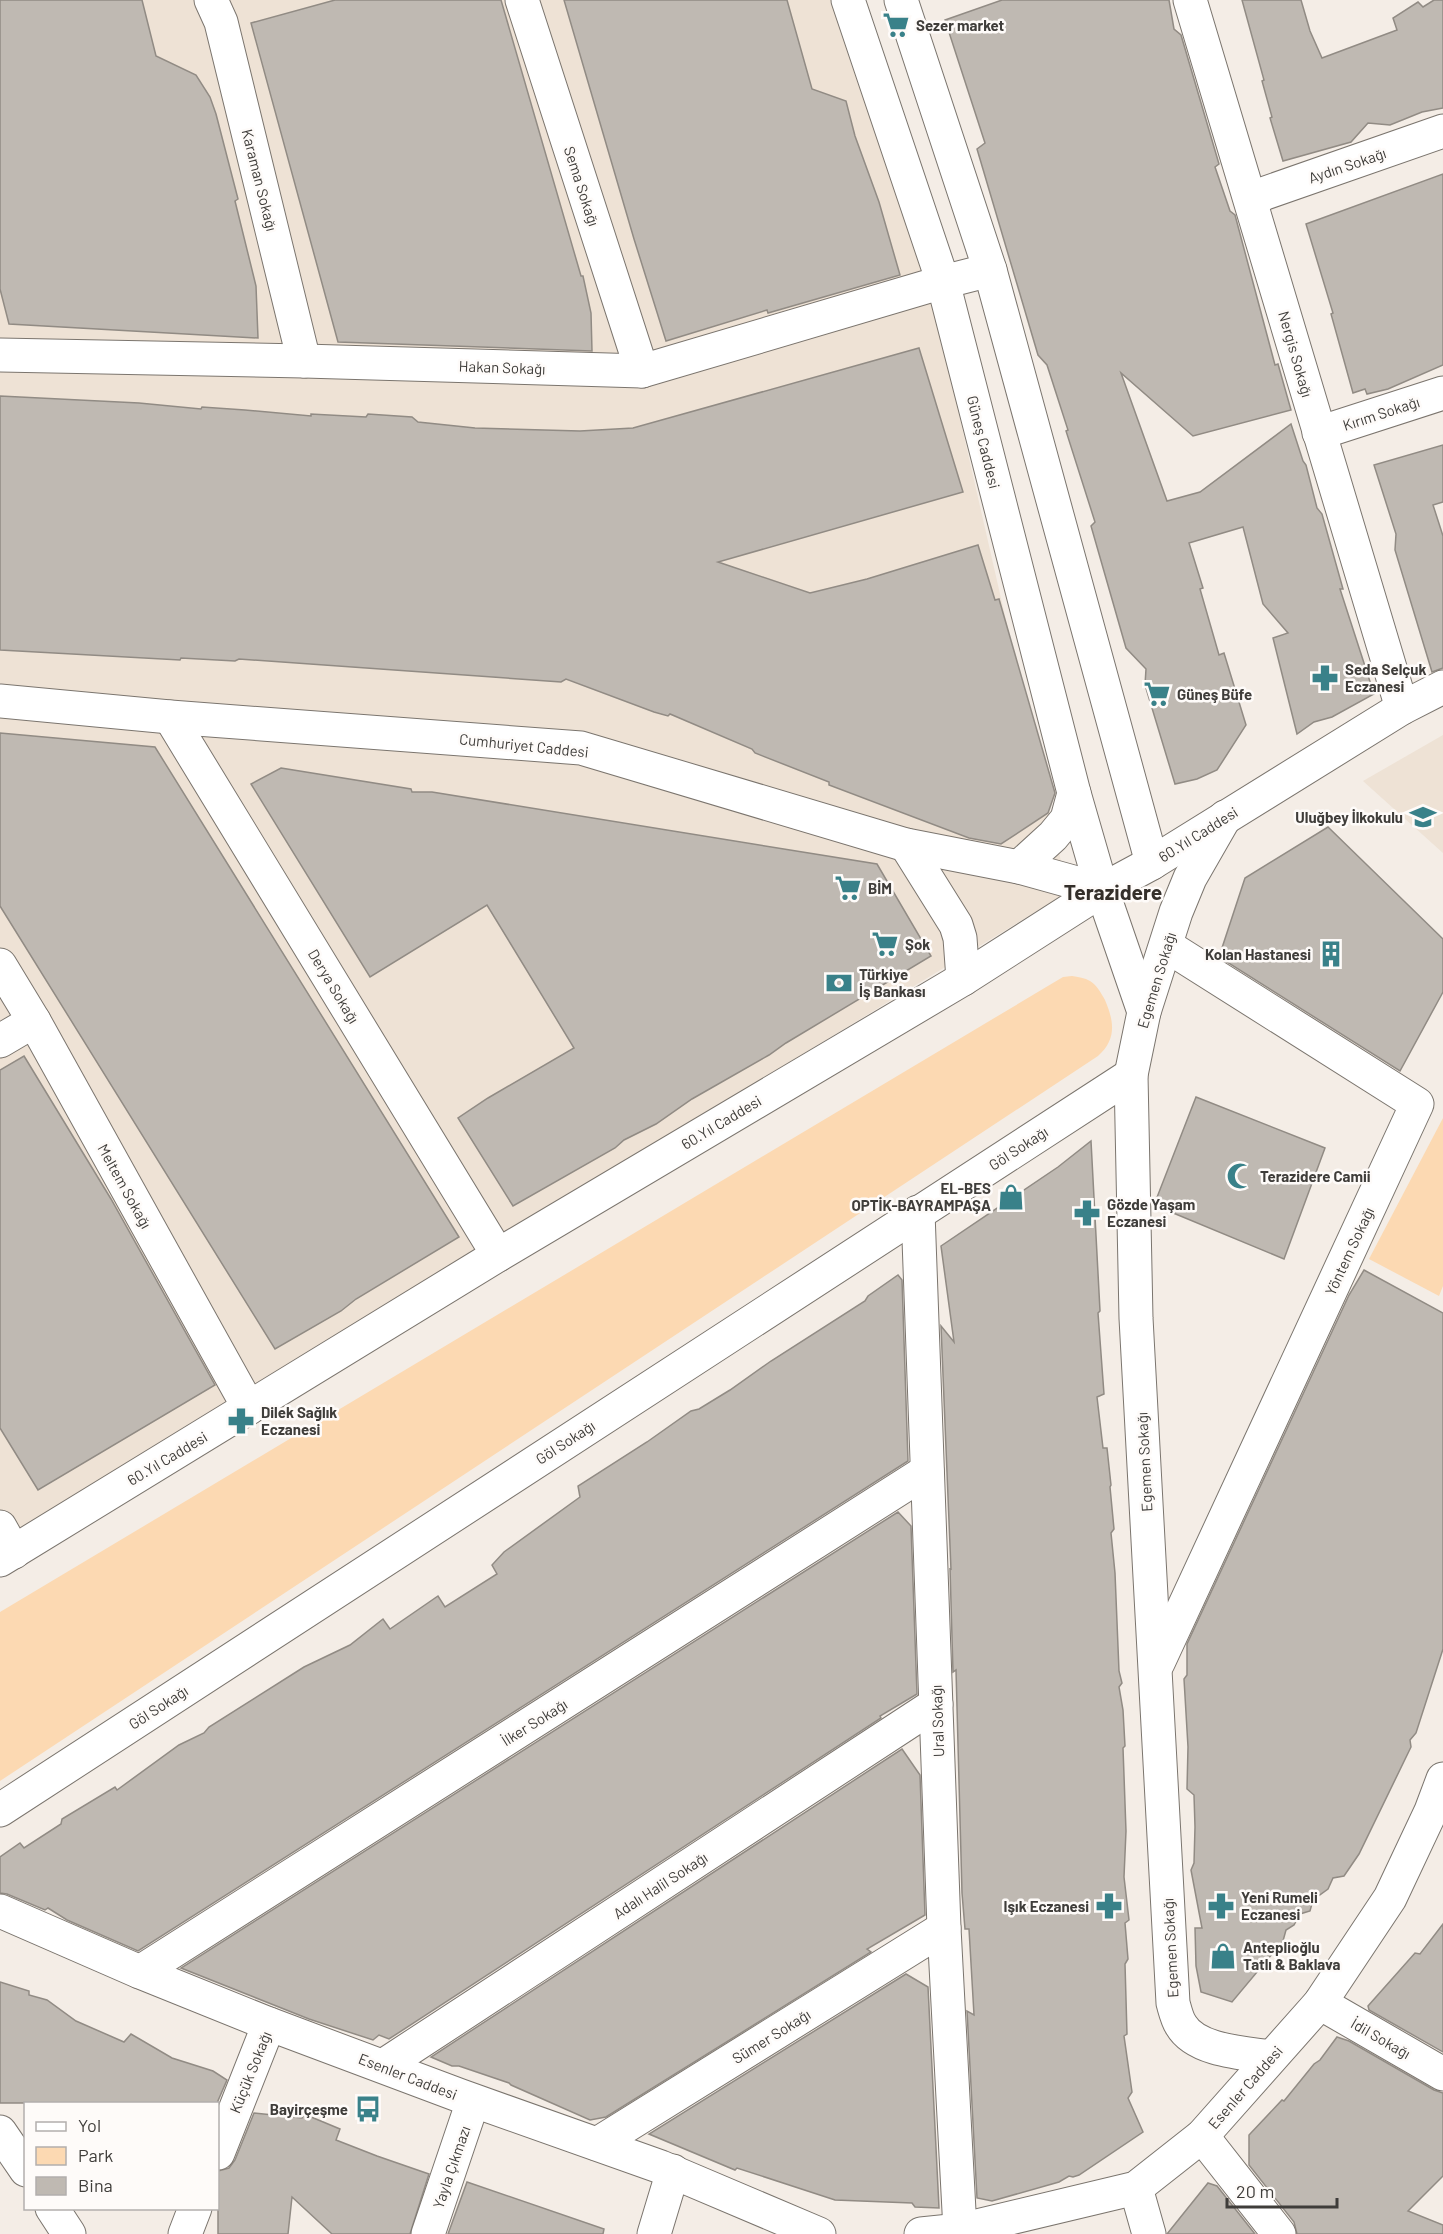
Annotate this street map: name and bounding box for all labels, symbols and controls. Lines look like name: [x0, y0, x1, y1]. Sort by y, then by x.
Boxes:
supermarket icon: Sezer market: [881, 10, 911, 40]
place label: Sezer market: [916, 16, 1004, 34]
street label: Karaman Sokağı: [239, 127, 281, 233]
street label: Aydın Sokağı: [1306, 143, 1388, 187]
street label: Sema Sokağı: [561, 144, 603, 228]
street label: Nergis Sokağı: [1275, 309, 1317, 399]
street label: Hakan Sokağı: [458, 356, 546, 378]
street label: Kırım Sokağı: [1340, 392, 1422, 434]
street label: Güneş Caddesi: [964, 394, 1004, 490]
place label: Seda Selçuk Eczanesi: [1345, 660, 1427, 695]
pharmacy icon: Seda Selçuk Eczanesi: [1310, 663, 1340, 693]
supermarket icon: Güneş Büfe: [1142, 679, 1172, 709]
place label: Güneş Büfe: [1177, 685, 1252, 703]
street label: Cumhuriyet Caddesi: [458, 729, 590, 761]
school or university icon: Uluğbey İlkokulu: [1408, 802, 1438, 832]
street label: 60.Yıl Caddesi: [1155, 803, 1241, 865]
place label: Uluğbey İlkokulu: [1295, 808, 1403, 826]
supermarket icon: BİM: [833, 873, 863, 903]
place label: BİM: [868, 879, 892, 897]
district label: Terazidere: [1064, 879, 1162, 904]
supermarket icon: Şok: [870, 929, 900, 959]
street label: Egemen Sokağı: [1133, 930, 1179, 1030]
place label: Şok: [905, 935, 930, 953]
building icon: Kolan Hastanesi: [1316, 939, 1346, 969]
street label: Derya Sokağı: [305, 945, 363, 1027]
place label: Kolan Hastanesi: [1205, 945, 1311, 963]
place label: Türkiye İş Bankası: [859, 965, 926, 1000]
bank icon: Türkiye İş Bankası: [824, 968, 854, 998]
street label: 60.Yıl Caddesi: [678, 1091, 764, 1153]
street label: Göl Sokağı: [985, 1122, 1051, 1174]
street label: Meltem Sokağı: [94, 1141, 156, 1231]
mosque icon: Terazidere Camii: [1225, 1161, 1255, 1191]
place label: Terazidere Camii: [1260, 1167, 1371, 1185]
place label: EL-BES OPTİK-BAYRAMPAŞA: [852, 1179, 991, 1214]
shop icon: EL-BES OPTİK-BAYRAMPAŞA: [996, 1182, 1026, 1212]
place label: Gözde Yaşam Eczanesi: [1107, 1195, 1195, 1230]
pharmacy icon: Gözde Yaşam Eczanesi: [1072, 1198, 1102, 1228]
street label: Yöntem Sokağı: [1321, 1204, 1377, 1298]
place label: Dilek Sağlık Eczanesi: [261, 1403, 337, 1438]
pharmacy icon: Dilek Sağlık Eczanesi: [226, 1406, 256, 1436]
street label: Egemen Sokağı: [1132, 1412, 1156, 1512]
street label: Göl Sokağı: [532, 1416, 598, 1468]
street label: 60.Yıl Caddesi: [124, 1427, 210, 1489]
street label: Göl Sokağı: [125, 1681, 191, 1733]
street label: Ural Sokağı: [927, 1684, 947, 1758]
street label: İlker Sokağı: [498, 1695, 570, 1749]
street label: Adalı Halil Sokağı: [609, 1848, 711, 1922]
place label: Yeni Rumeli Eczanesi: [1241, 1888, 1318, 1923]
pharmacy icon: Işık Eczanesi: [1094, 1891, 1124, 1921]
pharmacy icon: Yeni Rumeli Eczanesi: [1206, 1891, 1236, 1921]
place label: Işık Eczanesi: [1004, 1897, 1089, 1915]
street label: Egemen Sokağı: [1158, 1898, 1182, 1998]
place label: Anteplioğlu Tatlı & Baklava: [1243, 1938, 1340, 1973]
shop icon: Anteplioğlu Tatlı & Baklava: [1208, 1941, 1238, 1971]
street label: Sümer Sokağı: [729, 2005, 813, 2067]
street label: İdil Sokağı: [1348, 2014, 1414, 2062]
street label: Küçük Sokağı: [225, 2028, 275, 2116]
street label: Esenler Caddesi: [1204, 2042, 1286, 2132]
street label: Esenler Caddesi: [356, 2049, 460, 2103]
bus stop icon: Bayirçeşme: [353, 2094, 383, 2124]
place label: Bayirçeşme: [270, 2100, 348, 2118]
legend: [24, 2102, 219, 2210]
text: Yol: [78, 2114, 101, 2136]
street label: Yayla Çıkmazı: [428, 2123, 474, 2211]
text: Park: [78, 2144, 113, 2166]
scale bar: [1227, 2171, 1336, 2209]
text: Bina: [78, 2174, 113, 2196]
text: 20 m: [1236, 2180, 1274, 2202]

